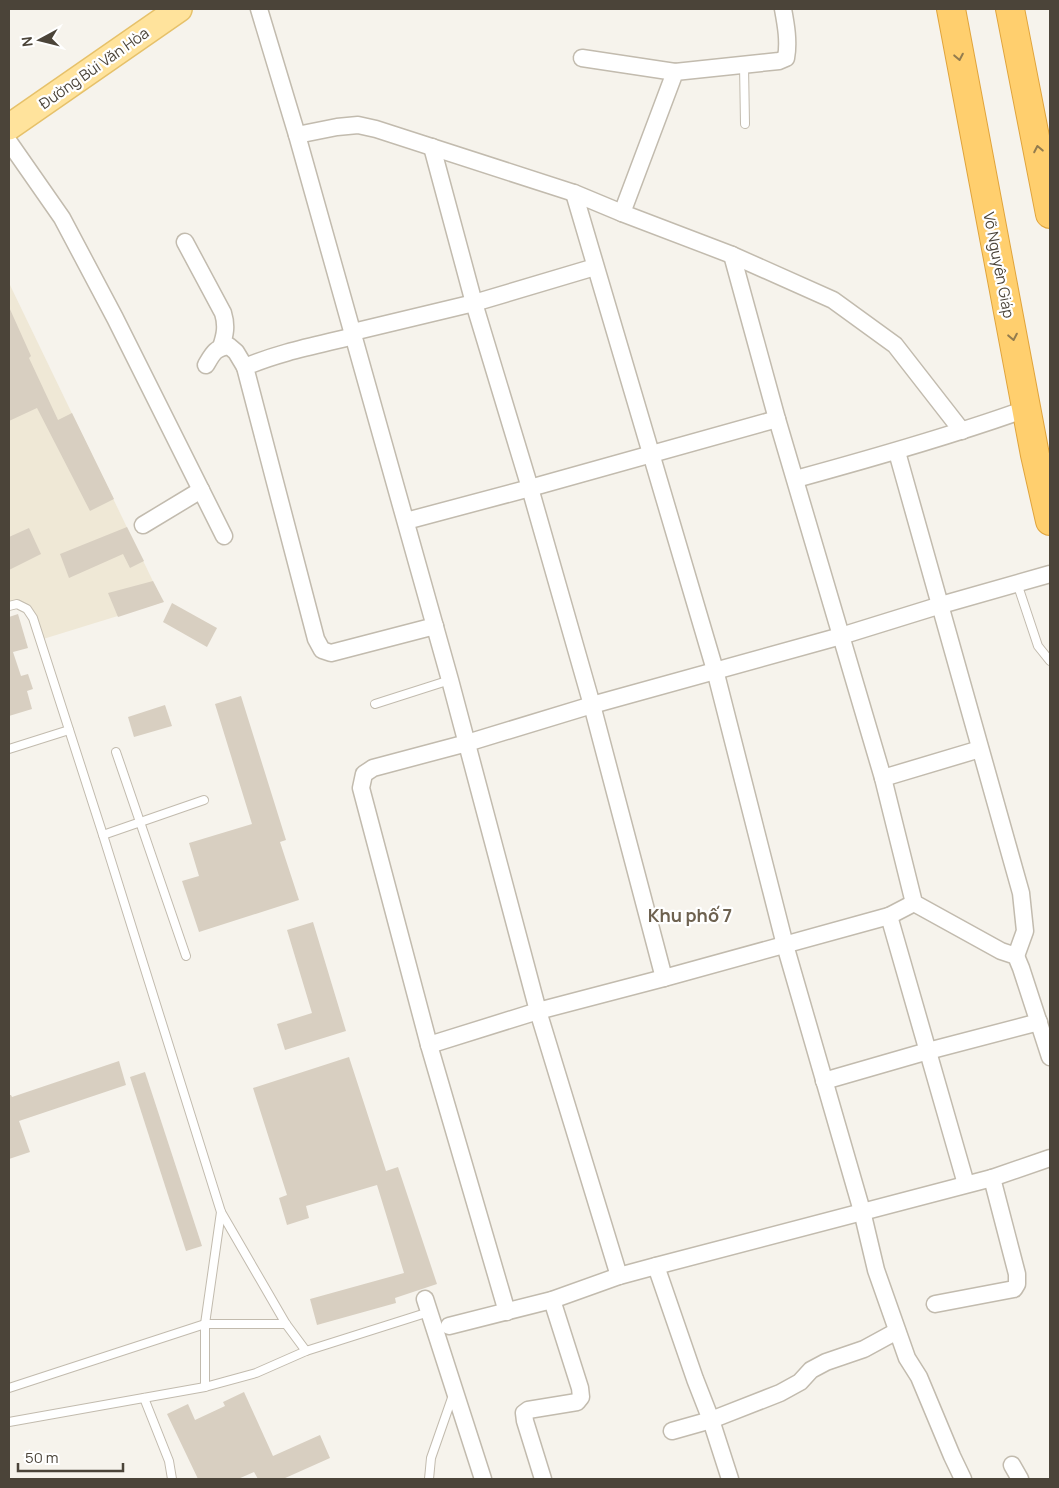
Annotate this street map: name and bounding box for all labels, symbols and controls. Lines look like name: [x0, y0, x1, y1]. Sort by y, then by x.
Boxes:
north arrow: [15, 15, 65, 65]
street label: Đường Bùi Văn Hòa: [35, 22, 153, 114]
text: N: [17, 35, 37, 48]
one-way arrow: [953, 52, 964, 61]
one-way arrow: [1033, 144, 1043, 153]
street label: Võ Nguyên Giáp: [978, 210, 1020, 320]
one-way arrow: [1007, 332, 1017, 341]
district label: Khu phố 7: [648, 903, 732, 927]
scale bar: [18, 1440, 122, 1472]
text: 50 m: [25, 1447, 59, 1468]

